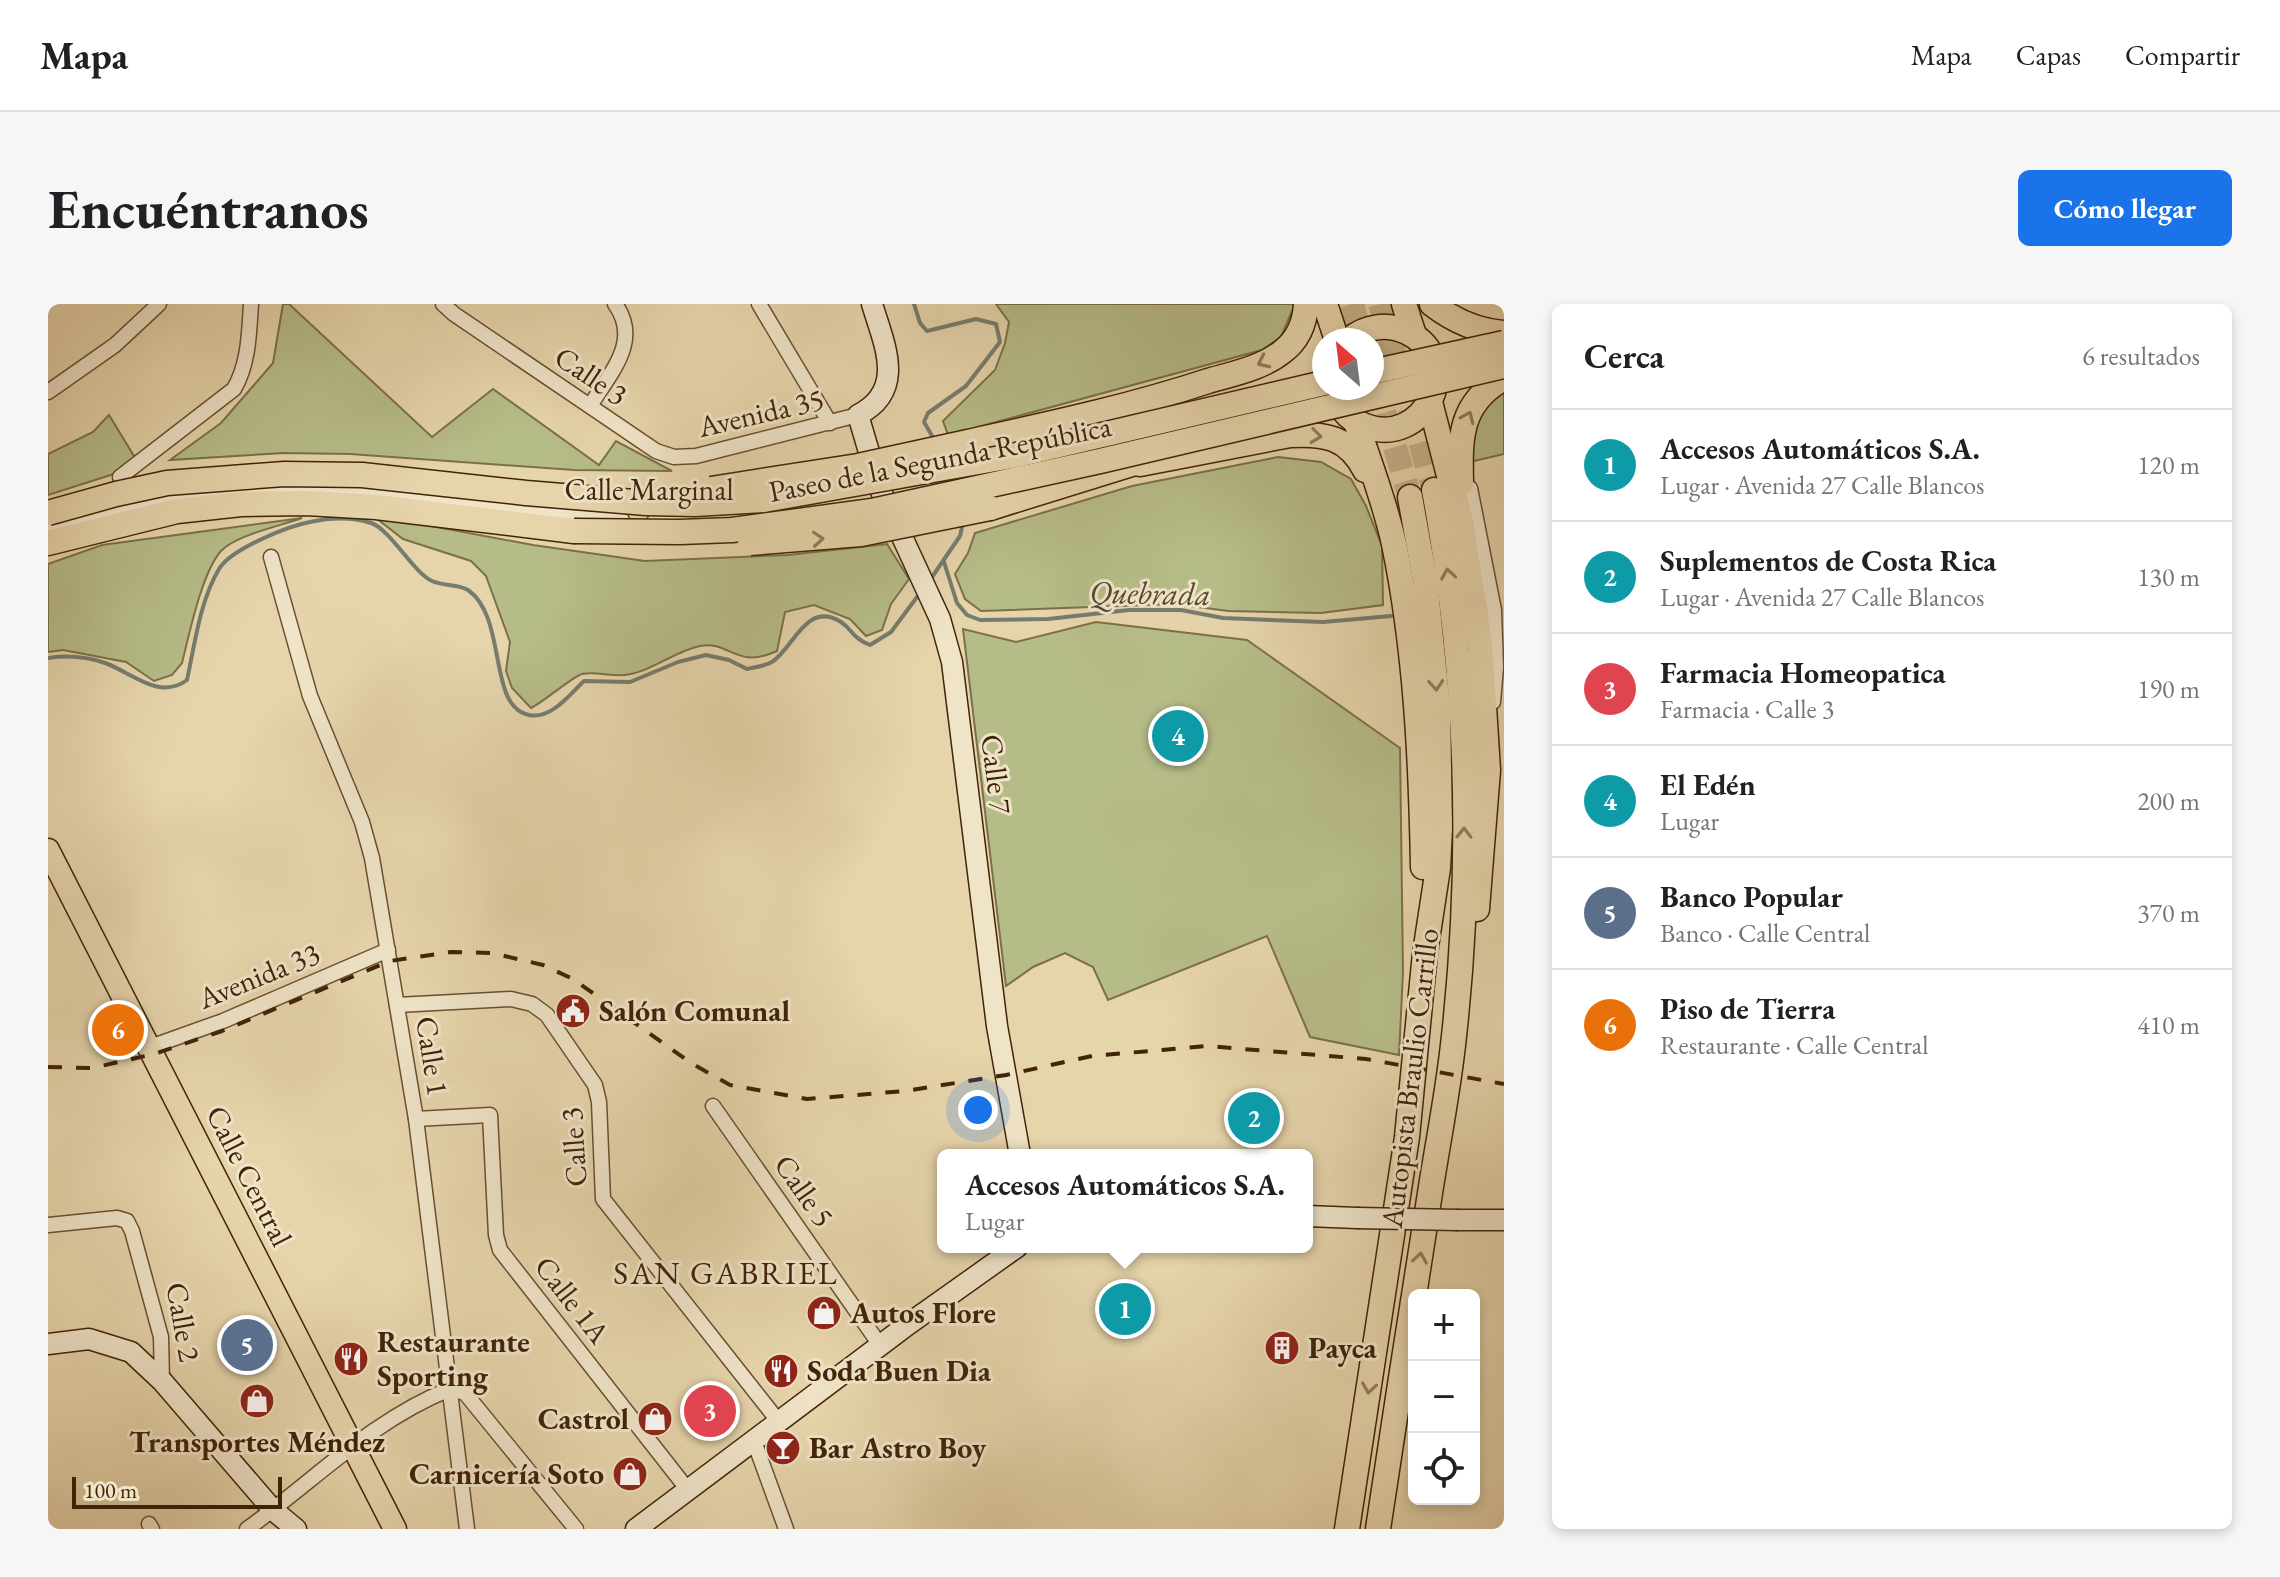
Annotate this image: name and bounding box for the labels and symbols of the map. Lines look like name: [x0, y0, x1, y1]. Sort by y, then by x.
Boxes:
north arrow: [1312, 328, 1384, 400]
street label: Calle 3: [547, 337, 635, 414]
one-way arrow: [1256, 352, 1271, 368]
street label: Avenida 35: [693, 379, 828, 446]
street label: Paseo de la Segunda República: [765, 406, 1115, 511]
one-way arrow: [1459, 411, 1475, 425]
one-way arrow: [1310, 427, 1323, 444]
street label: Calle Marginal: [564, 470, 734, 509]
one-way arrow: [812, 531, 825, 548]
one-way arrow: [1440, 567, 1457, 581]
water label: Quebrada: [1089, 571, 1211, 615]
one-way arrow: [1427, 679, 1444, 692]
pin: 4: [1152, 706, 1204, 766]
street label: Calle 7: [972, 732, 1021, 816]
one-way arrow: [1455, 826, 1473, 839]
street label: Autopista Braulio Carrillo: [1372, 926, 1447, 1231]
street label: Avenida 33: [191, 934, 325, 1018]
place label: Salón Comunal: [599, 991, 790, 1030]
public building icon: Salón Comunal: [554, 992, 592, 1030]
pin: 6: [92, 1000, 144, 1060]
street label: Calle 1: [407, 1013, 458, 1098]
pin: 2: [1228, 1088, 1280, 1148]
your location: [958, 1090, 998, 1130]
street label: Calle Central: [197, 1099, 302, 1253]
street label: Calle 3: [551, 1106, 596, 1188]
street label: Calle 5: [766, 1147, 843, 1235]
street label: Calle 1A: [526, 1248, 619, 1351]
one-way arrow: [1411, 1251, 1428, 1265]
district label: SAN GABRIEL: [613, 1252, 839, 1294]
street label: Calle 2: [157, 1279, 210, 1365]
pin: 1: [1099, 1279, 1151, 1339]
place label: Autos Flore: [849, 1293, 996, 1332]
shop icon: Autos Flore: [805, 1294, 843, 1332]
pin: 5: [221, 1315, 273, 1375]
place label: Restaurante Sporting: [377, 1322, 530, 1395]
place label: Payca: [1308, 1328, 1378, 1367]
building icon: Payca: [1263, 1329, 1301, 1367]
restaurant icon: Restaurante Sporting: [332, 1340, 370, 1378]
place label: Soda Buen Dia: [807, 1351, 992, 1390]
restaurant icon: Soda Buen Dia: [762, 1352, 800, 1390]
pin: 3: [684, 1381, 736, 1441]
one-way arrow: [1361, 1381, 1378, 1395]
shop icon: Transportes Méndez: [238, 1382, 276, 1420]
place label: Castrol: [538, 1399, 629, 1438]
shop icon: Castrol: [636, 1400, 674, 1438]
place label: Transportes Méndez: [129, 1422, 385, 1461]
place label: Bar Astro Boy: [809, 1428, 987, 1467]
bar icon: Bar Astro Boy: [764, 1429, 802, 1467]
place label: Carnicería Soto: [409, 1454, 604, 1493]
shop icon: Carnicería Soto: [611, 1455, 649, 1493]
scale bar: [72, 1473, 282, 1509]

